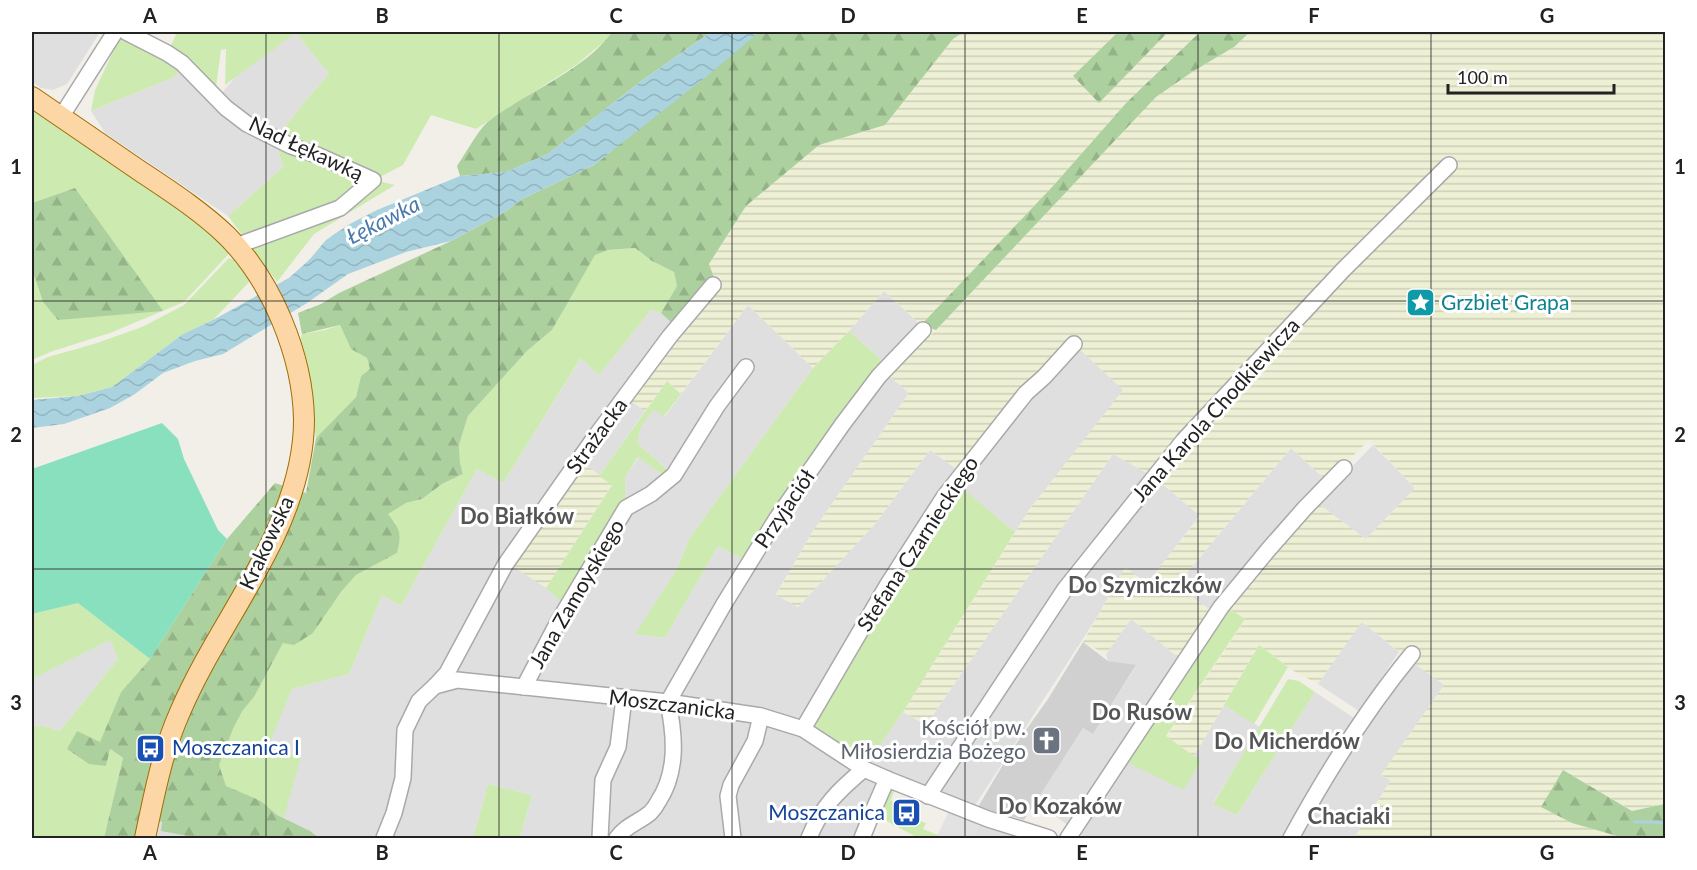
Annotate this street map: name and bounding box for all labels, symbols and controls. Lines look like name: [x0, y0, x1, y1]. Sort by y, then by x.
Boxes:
text: A: [142, 3, 157, 27]
text: B: [375, 3, 389, 27]
text: C: [609, 3, 623, 27]
text: D: [840, 3, 856, 27]
text: E: [1076, 3, 1088, 27]
text: F: [1308, 3, 1320, 27]
text: G: [1540, 3, 1554, 27]
scale bar: [1448, 57, 1614, 95]
text: 100 m: [1457, 66, 1508, 88]
street label: Nad Łękawką: [246, 110, 368, 185]
text: 1: [10, 154, 22, 178]
text: 1: [1674, 154, 1686, 178]
water label: Łękawka: [342, 190, 424, 249]
place icon: Grzbiet Grapa: [1404, 287, 1436, 319]
place label: Grzbiet Grapa: [1441, 289, 1569, 314]
street label: Jana Karola Chodkiewicza: [1126, 312, 1304, 506]
street label: Strażacka: [560, 392, 632, 478]
text: 2: [10, 422, 22, 446]
text: 2: [1674, 422, 1686, 446]
street label: Stefana Czarnieckiego: [851, 451, 983, 635]
street label: Przyjaciół: [748, 464, 819, 552]
street label: Krakowska: [233, 492, 298, 593]
district label: Do Białków: [460, 502, 574, 529]
street label: Jana Zamoyskiego: [523, 514, 628, 672]
district label: Do Szymiczków: [1068, 571, 1222, 598]
street label: Moszczanicka: [607, 683, 737, 724]
text: 3: [10, 690, 22, 714]
text: 3: [1674, 690, 1686, 714]
district label: Do Rusów: [1092, 698, 1193, 725]
place label: Kościół pw. Miłosierdzia Bożego: [841, 714, 1026, 763]
church icon: Kościół pw. Miłosierdzia Bożego: [1031, 724, 1063, 756]
district label: Do Micherdów: [1214, 727, 1360, 754]
bus stop icon: Moszczanica I: [135, 732, 167, 764]
place label: Moszczanica I: [172, 734, 300, 759]
district label: Do Kozaków: [998, 792, 1122, 819]
bus stop icon: Moszczanica: [890, 797, 922, 829]
place label: Moszczanica: [768, 799, 885, 824]
district label: Chaciaki: [1308, 802, 1390, 829]
text: A: [142, 840, 157, 864]
text: B: [375, 840, 389, 864]
text: C: [609, 840, 623, 864]
text: D: [840, 840, 856, 864]
text: E: [1076, 840, 1088, 864]
text: F: [1308, 840, 1320, 864]
text: G: [1540, 840, 1554, 864]

